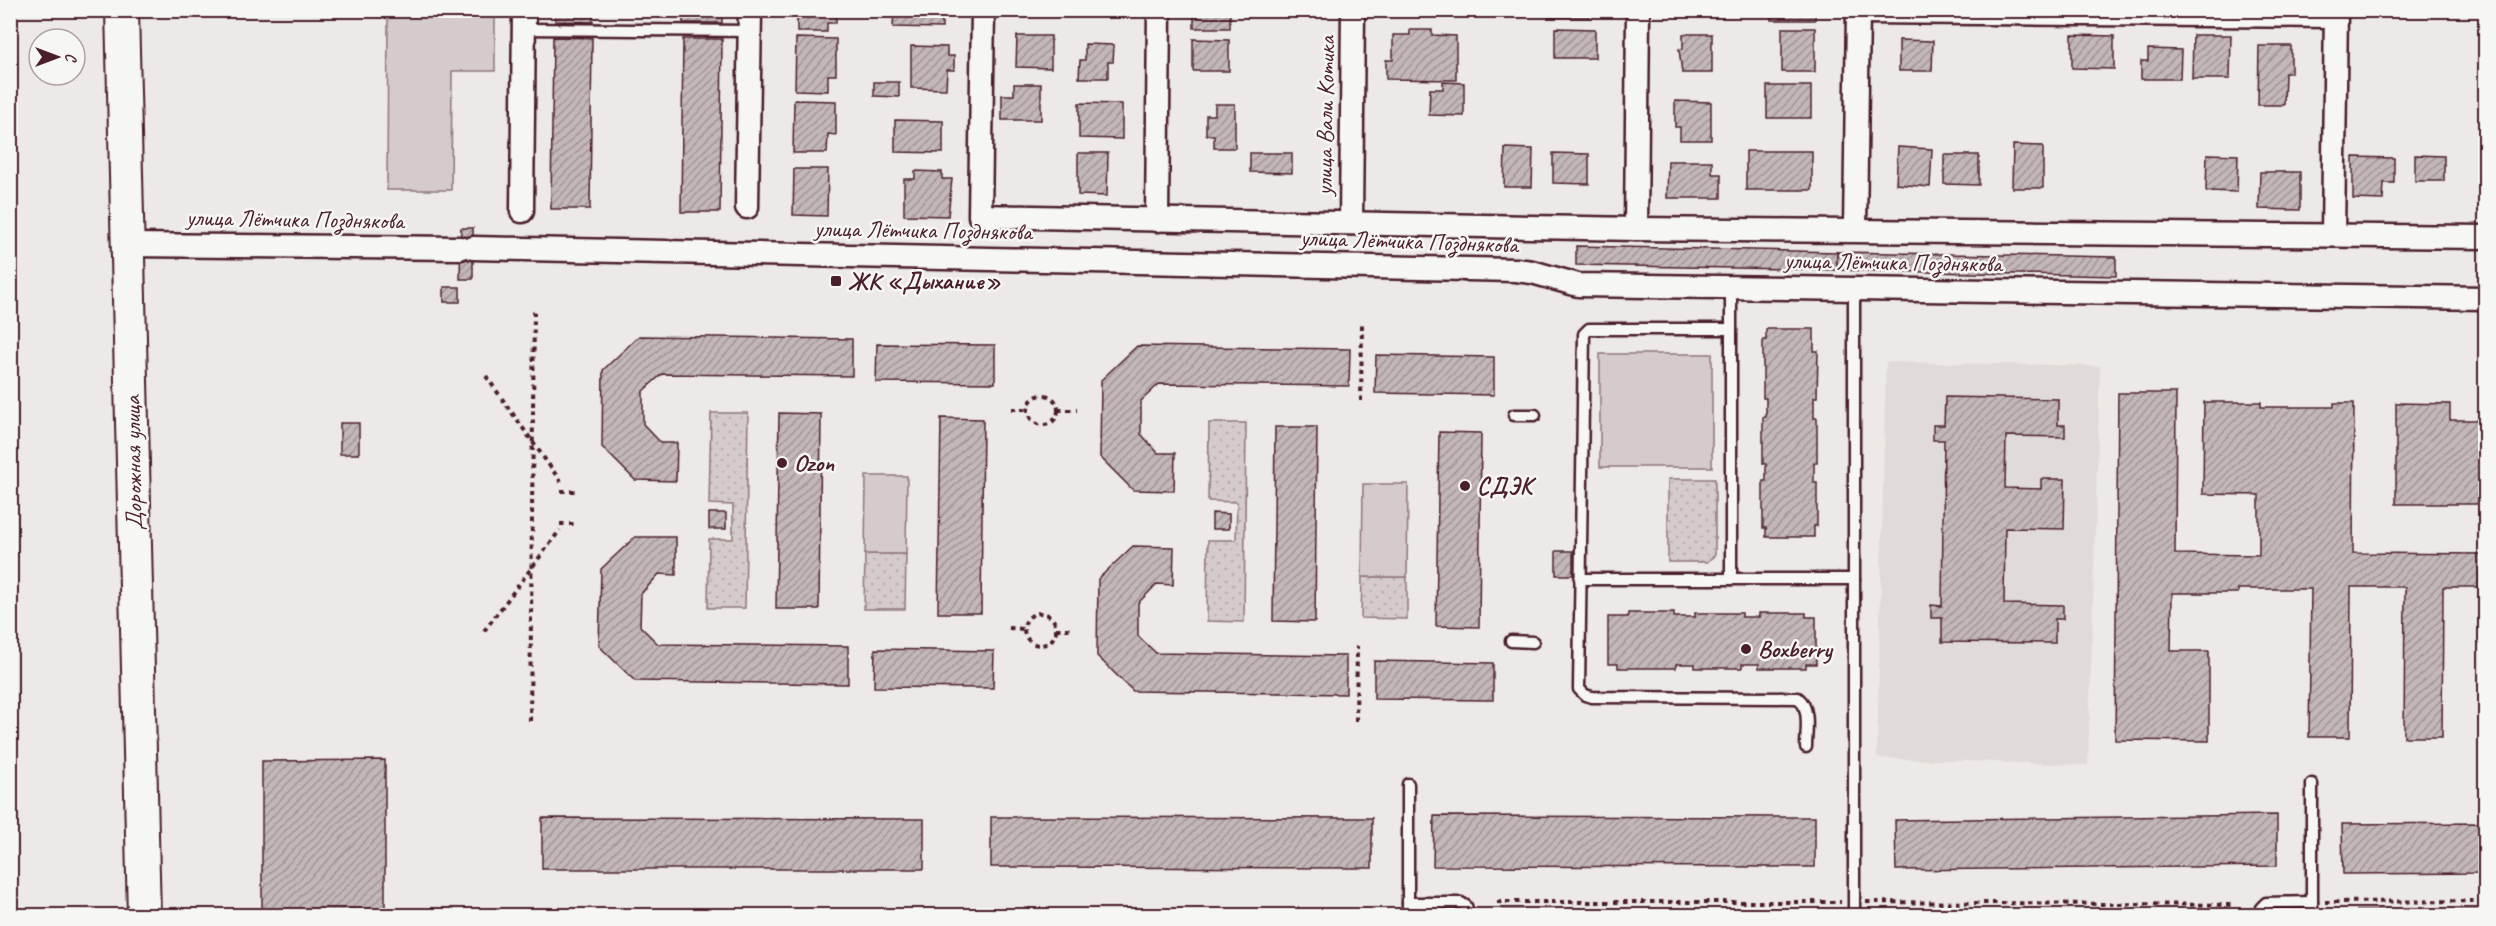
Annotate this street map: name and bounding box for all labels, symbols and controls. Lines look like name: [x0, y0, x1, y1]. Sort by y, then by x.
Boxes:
north arrow: [27, 27, 87, 87]
street label: улица Вали Котика: [1309, 35, 1341, 198]
text: С: [61, 53, 81, 63]
street label: улица Лётчика Позднякова: [184, 202, 406, 237]
street label: улица Лётчика Позднякова: [812, 213, 1034, 248]
street label: улица Лётчика Позднякова: [1298, 222, 1520, 261]
street label: улица Лётчика Позднякова: [1782, 245, 2004, 280]
place label: ЖК «Дыхание»: [848, 266, 1001, 296]
marker: ЖК «Дыхание»: [829, 274, 843, 288]
street label: Дорожная улица: [117, 394, 149, 531]
place label: Ozon: [794, 448, 835, 478]
marker: Ozon: [775, 456, 789, 470]
place label: СДЭК: [1477, 471, 1537, 501]
marker: СДЭК: [1458, 479, 1472, 493]
place label: Boxberry: [1758, 634, 1833, 664]
marker: Boxberry: [1739, 642, 1753, 656]

